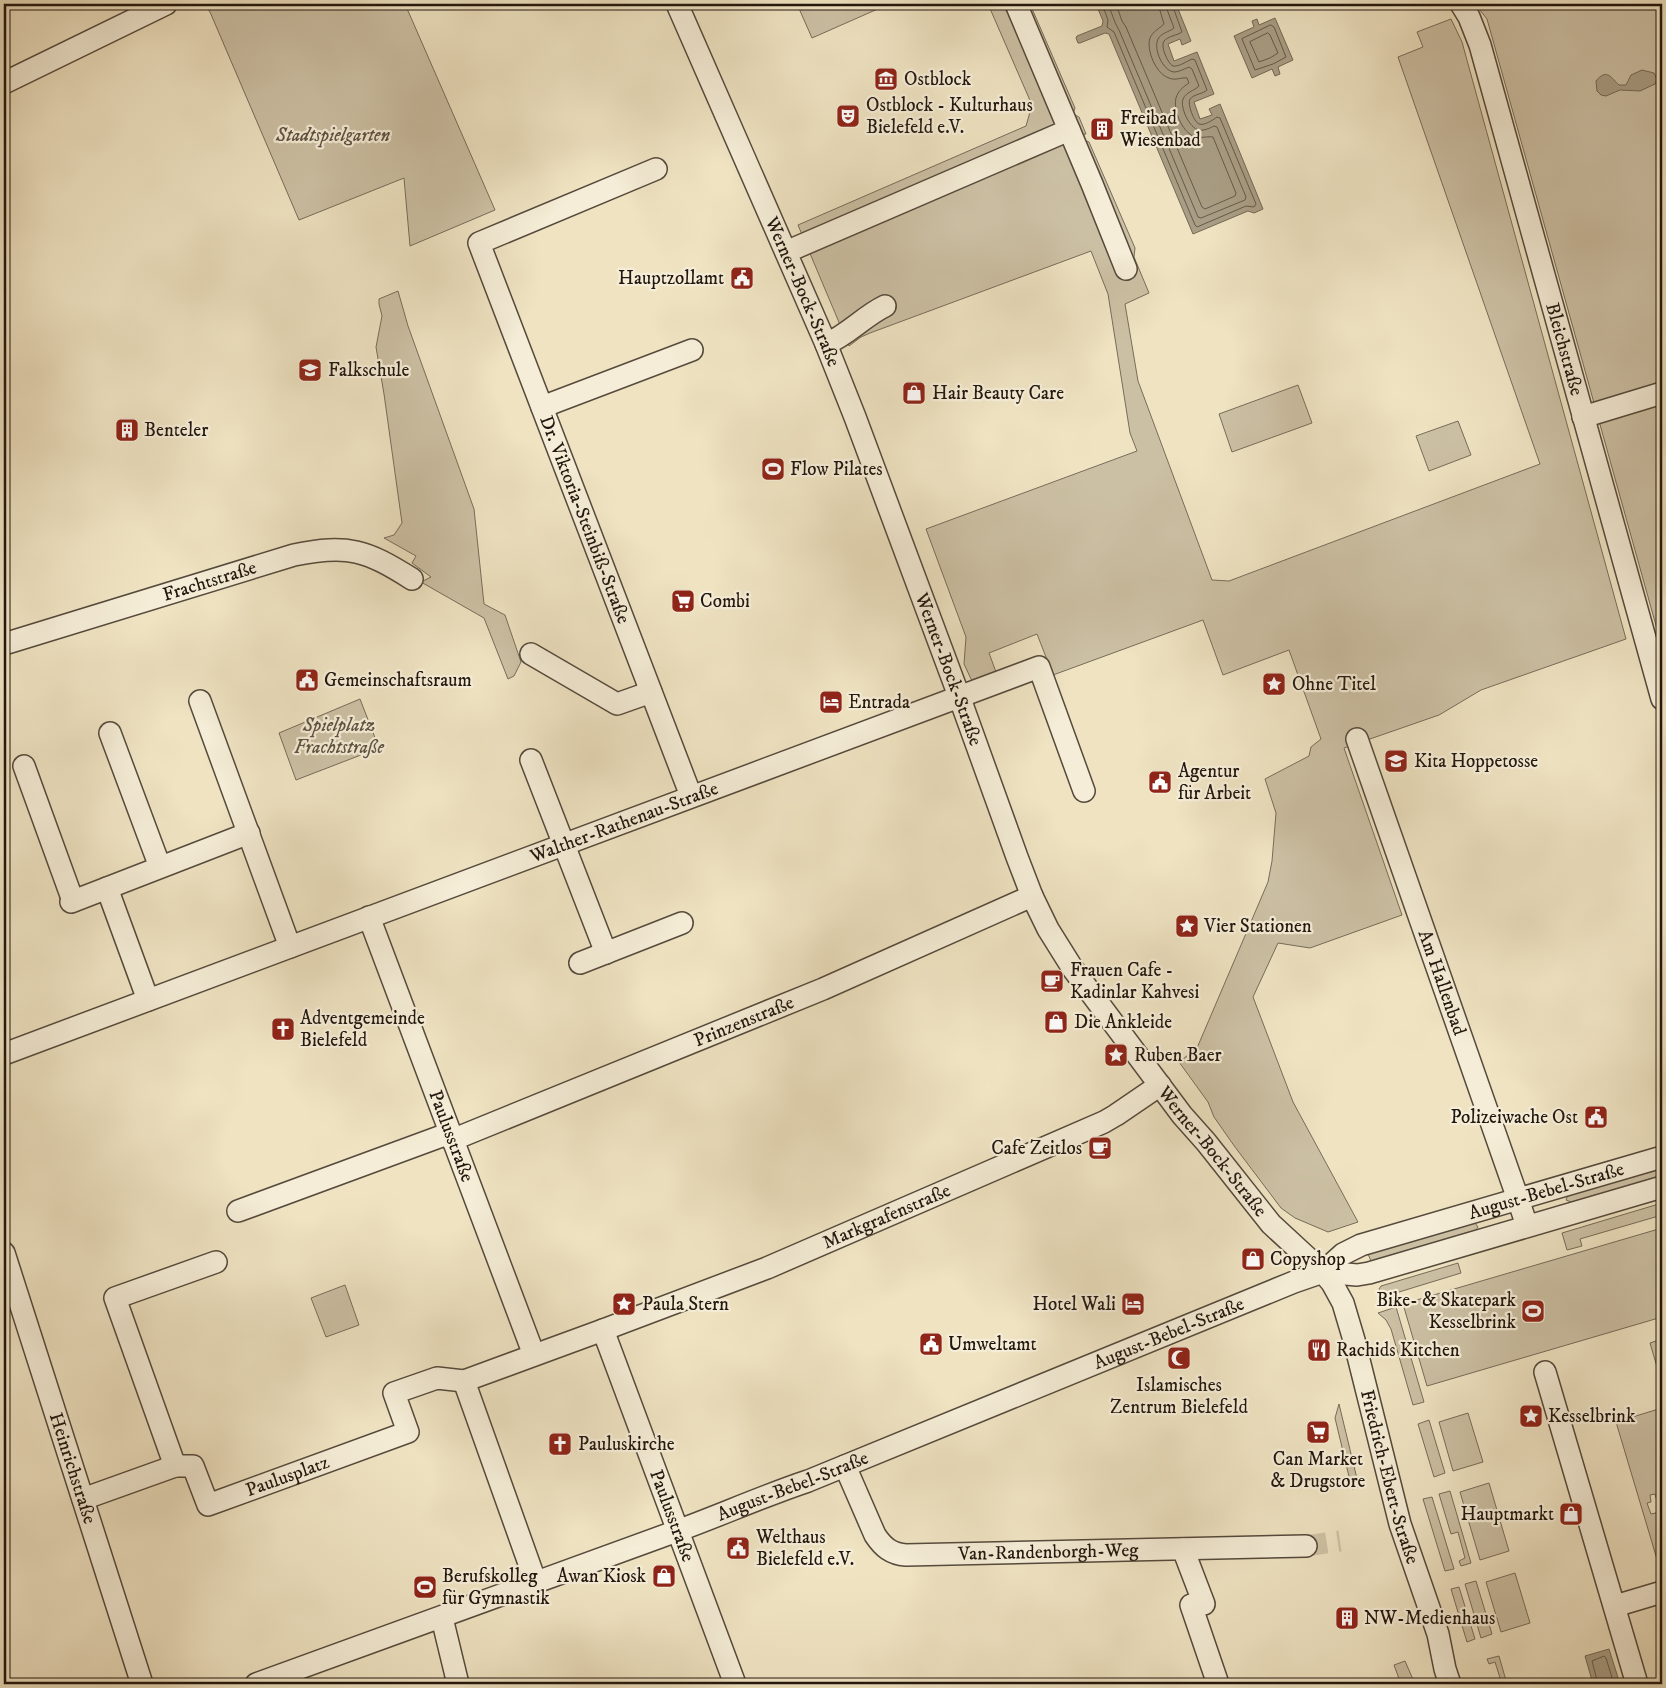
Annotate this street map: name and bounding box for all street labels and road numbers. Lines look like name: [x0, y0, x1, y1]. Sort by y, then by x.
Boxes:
street label: Werner-Bock-Straße: [760, 212, 845, 370]
street label: Bleichstraße: [1541, 300, 1589, 398]
street label: Dr. Viktoria-Steinbiß-Straße: [535, 412, 635, 627]
street label: Frachtstraße: [160, 556, 259, 606]
street label: Werner-Bock-Straße: [910, 589, 988, 749]
street label: Walther-Rathenau-Straße: [526, 777, 721, 868]
street label: Am Hallenbad: [1413, 927, 1471, 1039]
street label: Prinzenstraße: [690, 991, 797, 1052]
street label: Werner-Bock-Straße: [1152, 1081, 1272, 1221]
street label: Paulusstraße: [424, 1087, 479, 1185]
street label: August-Bebel-Straße: [1466, 1157, 1627, 1224]
street label: Markgrafenstraße: [819, 1178, 954, 1254]
street label: August-Bebel-Straße: [1090, 1292, 1248, 1374]
street label: Friedrich-Ebert-Straße: [1355, 1387, 1424, 1567]
street label: Heinrichstraße: [44, 1410, 102, 1527]
street label: August-Bebel-Straße: [714, 1446, 872, 1526]
street label: Paulusplatz: [243, 1450, 332, 1502]
street label: Paulusstraße: [645, 1466, 700, 1565]
street label: Van-Randenborgh-Weg: [957, 1538, 1139, 1565]

